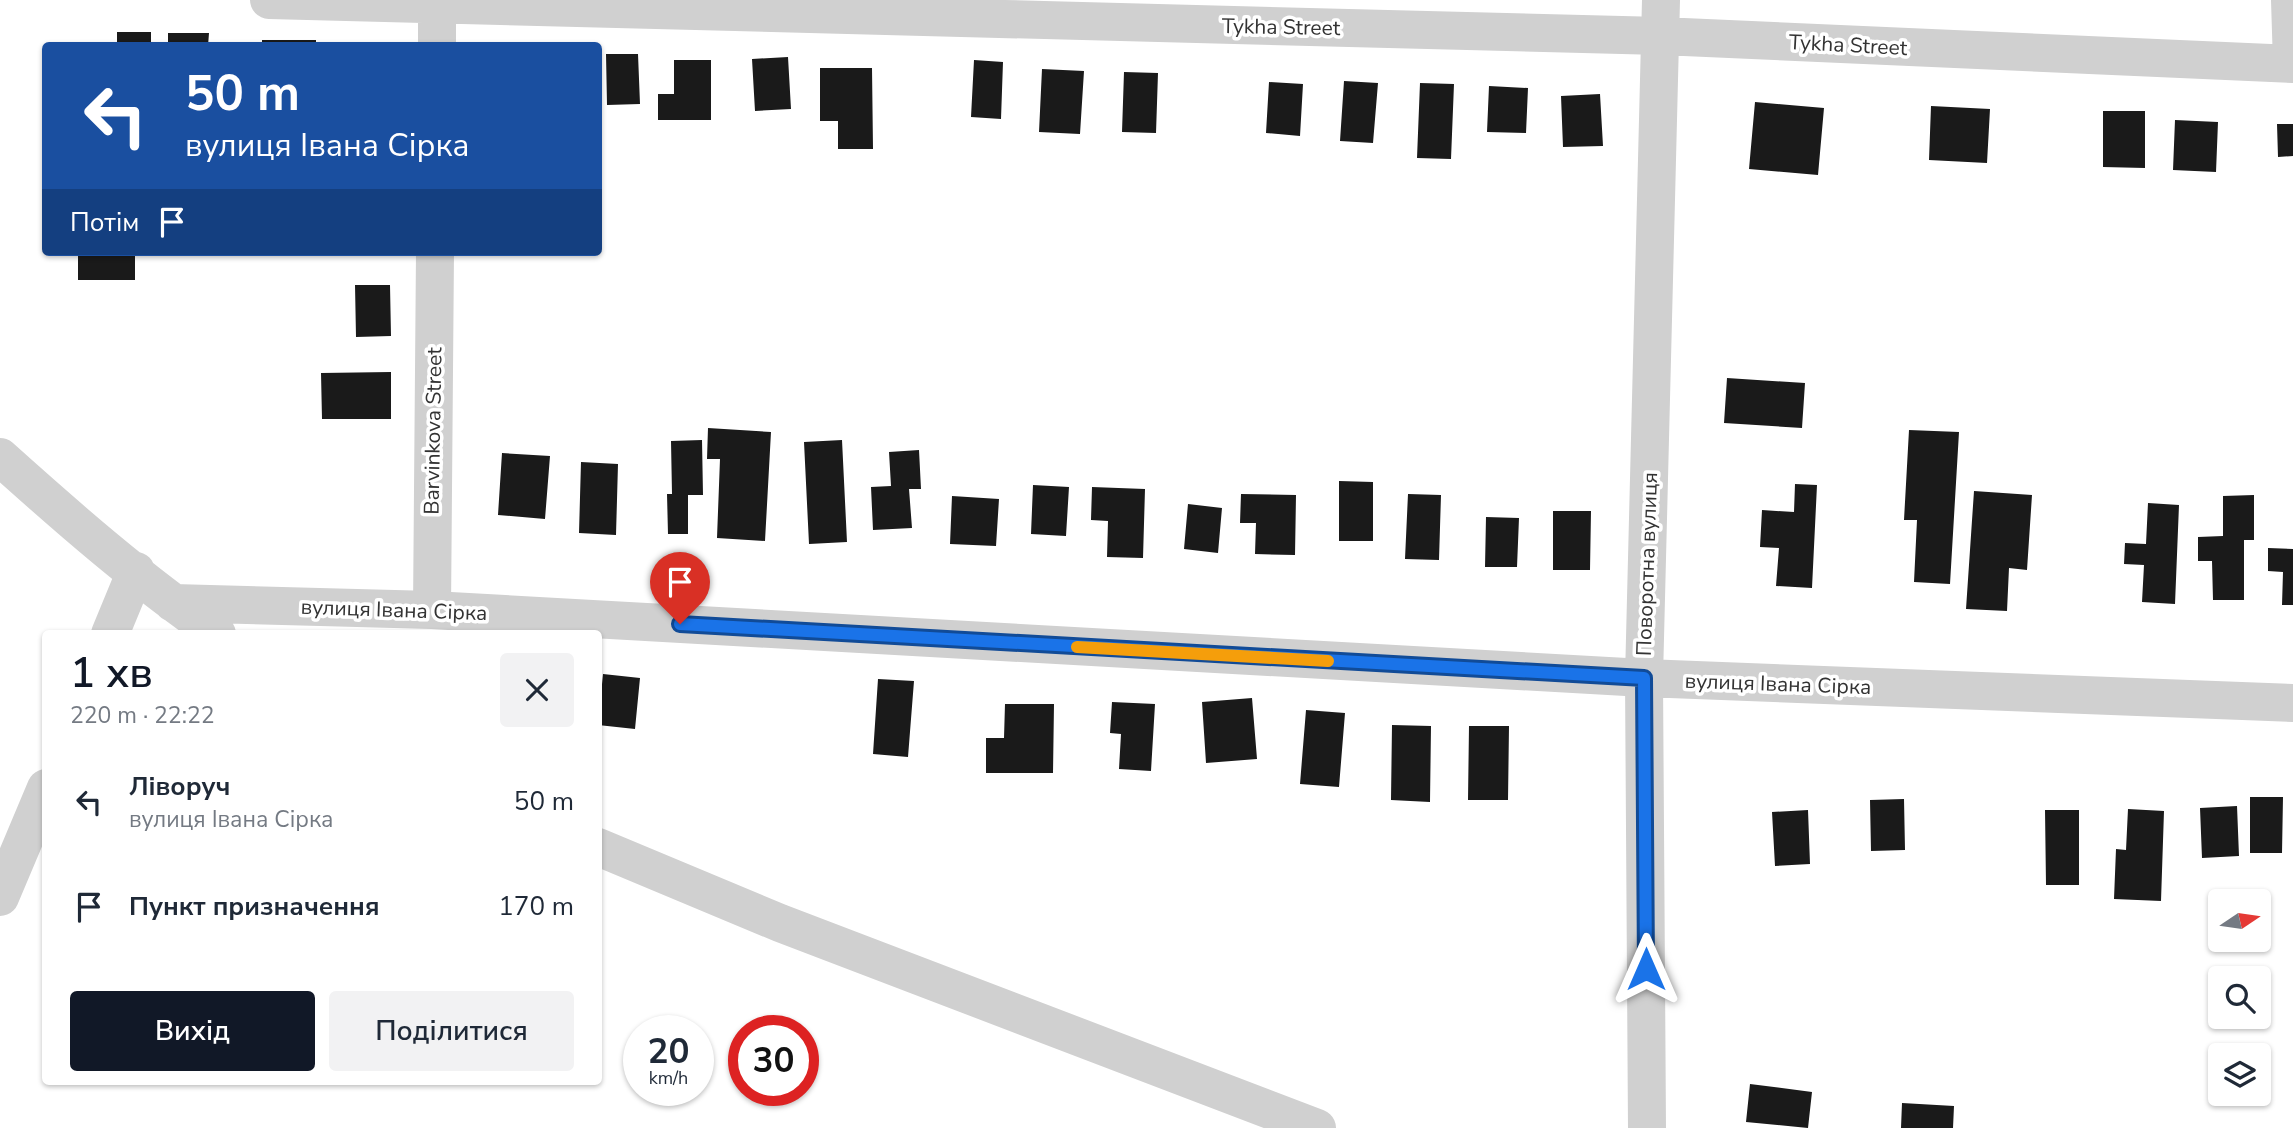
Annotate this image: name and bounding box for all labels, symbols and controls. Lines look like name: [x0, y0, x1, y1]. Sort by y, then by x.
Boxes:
street label: Tykha Street: [1222, 12, 1341, 42]
street label: Tykha Street: [1788, 28, 1908, 62]
text: 50 m: [185, 60, 300, 127]
icon: left: [70, 70, 161, 161]
text: вулиця Івана Сірка: [185, 124, 470, 167]
icon: arrive: [153, 203, 191, 241]
text: Потім: [70, 205, 139, 240]
street label: Barvinkova Street: [418, 346, 448, 515]
street label: Поворотна вулиця: [1630, 472, 1664, 656]
pin: [650, 552, 710, 624]
icon: arrive: [661, 563, 699, 601]
street label: вулиця Івана Сірка: [300, 593, 488, 627]
text: 1 хв: [70, 645, 153, 702]
button: close: [500, 653, 574, 727]
street label: вулиця Івана Сірка: [1684, 667, 1872, 701]
text: 220 m · 22:22: [70, 700, 215, 731]
text: Ліворуч: [129, 769, 230, 804]
icon: left: [70, 783, 108, 821]
text: 50 m: [514, 784, 574, 819]
text: вулиця Івана Сірка: [129, 804, 334, 835]
icon: arrive: [70, 888, 108, 926]
text: Пункт призначення: [129, 889, 380, 924]
text: 170 m: [498, 889, 574, 924]
north arrow: [2208, 889, 2272, 952]
map controls: [2208, 889, 2271, 1106]
position arrow: [1609, 932, 1683, 1006]
button: search: [2208, 966, 2271, 1029]
button: Вихід: [70, 991, 315, 1071]
button: Поділитися: [329, 991, 574, 1071]
speed limit sign: 30: [728, 1015, 819, 1106]
text: 20: [647, 1028, 690, 1075]
button: layers: [2208, 1043, 2271, 1106]
text: km/h: [649, 1066, 688, 1090]

